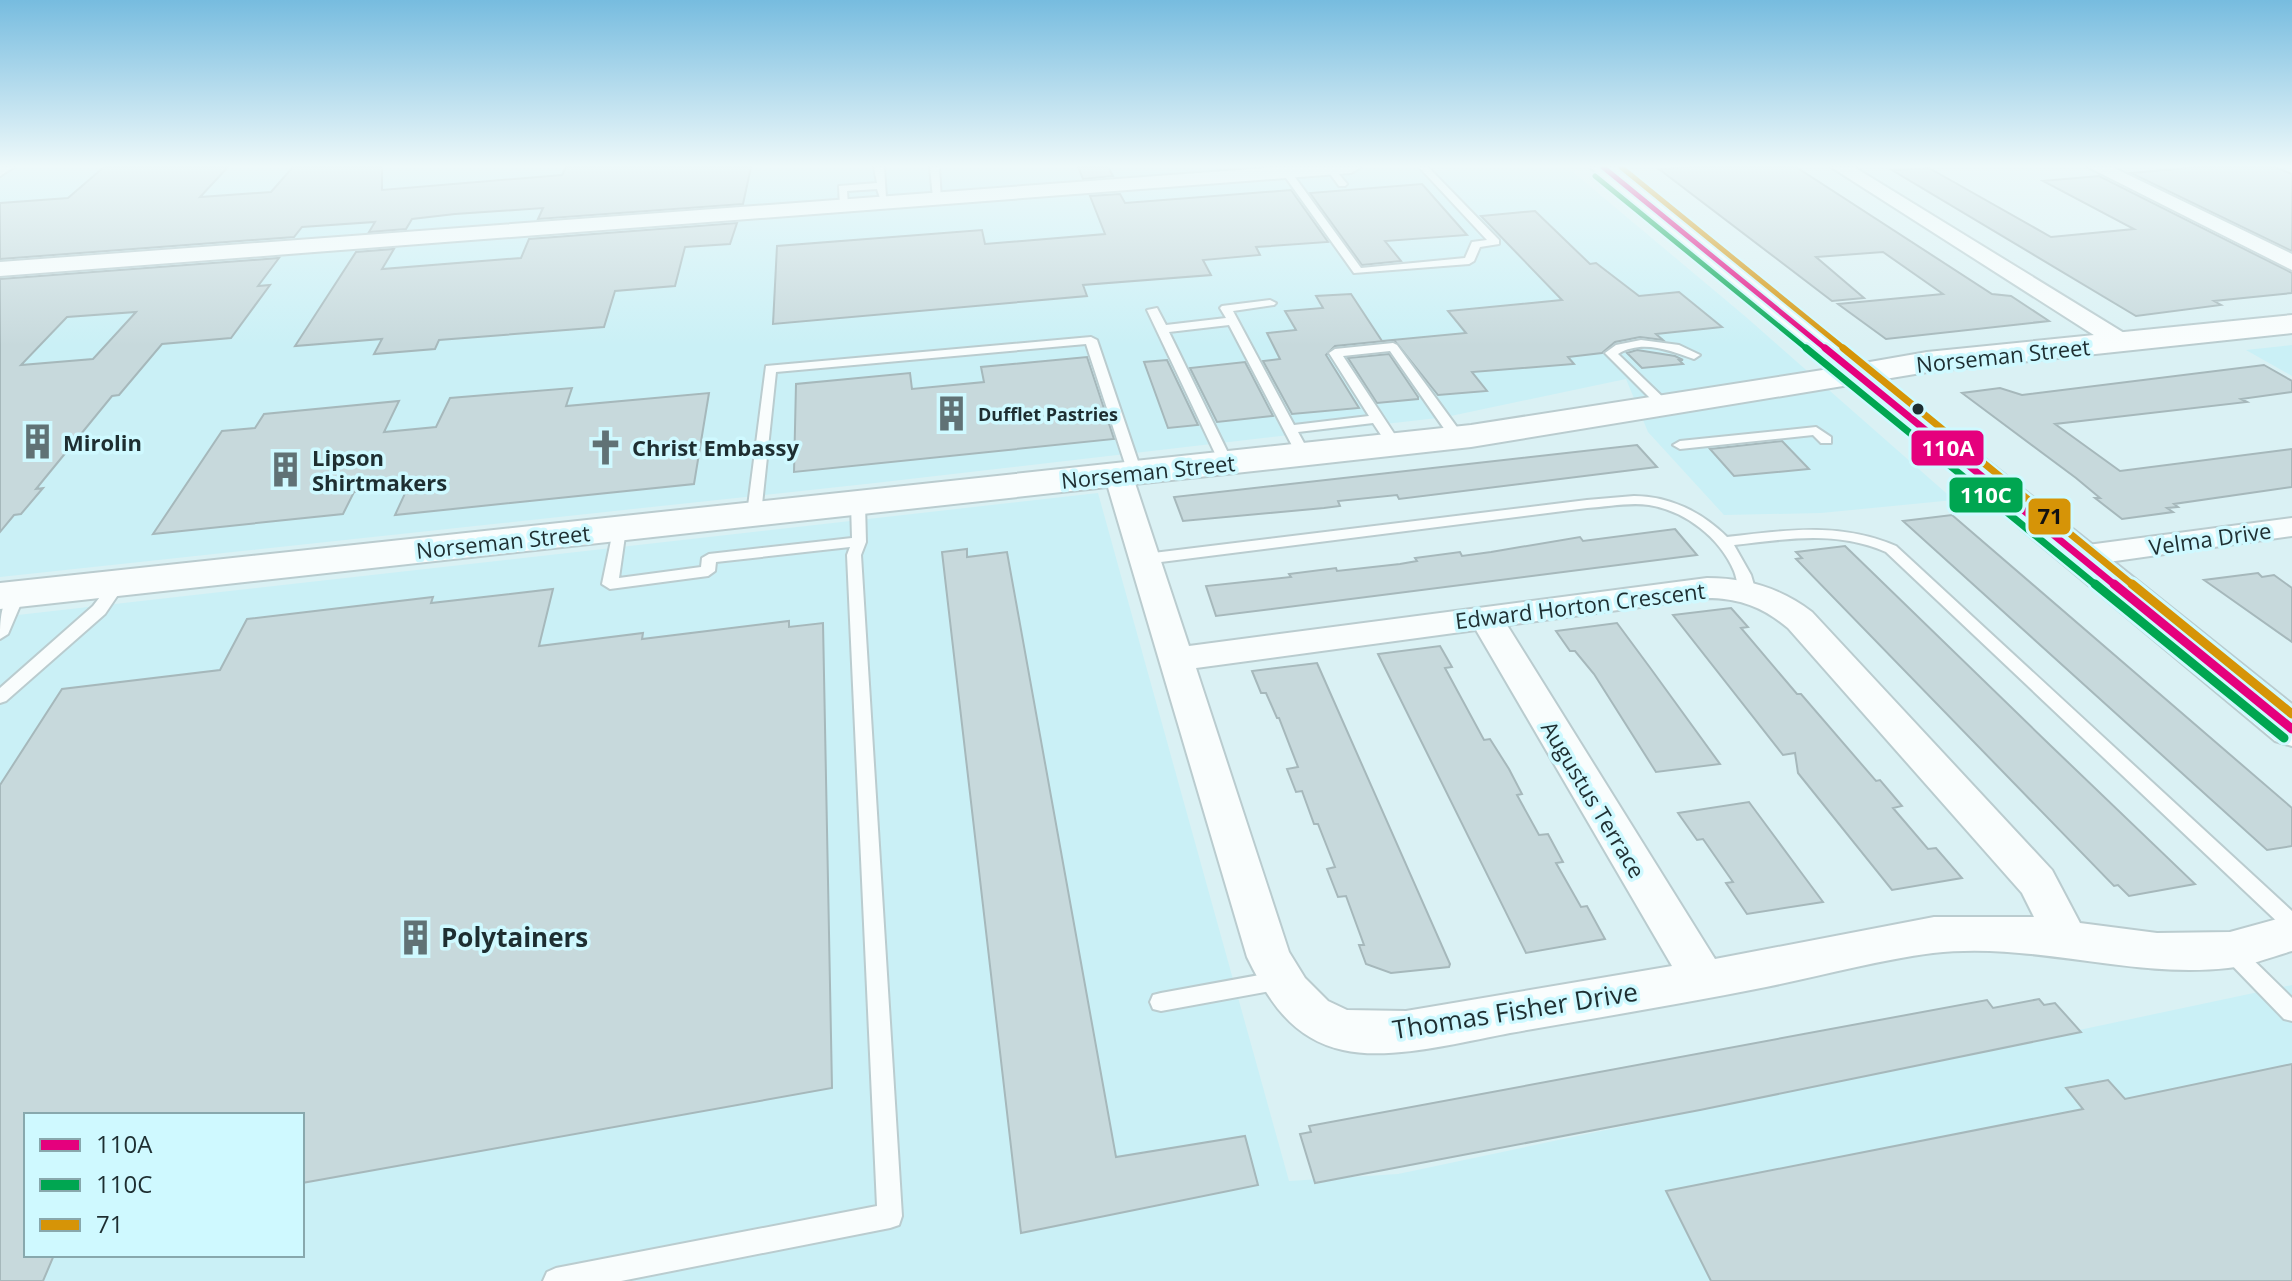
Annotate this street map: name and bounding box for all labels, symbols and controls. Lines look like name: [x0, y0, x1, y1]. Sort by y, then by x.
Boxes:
street label: Norseman Street: [1914, 331, 2092, 379]
building icon: Dufflet Pastries: [933, 395, 971, 433]
unlabelled marker: [1910, 401, 1926, 417]
place label: Dufflet Pastries: [978, 402, 1118, 426]
building icon: Mirolin: [18, 423, 56, 461]
place label: Mirolin: [63, 427, 142, 457]
church icon: Christ Embassy: [587, 428, 625, 466]
line badge: 110A: [1910, 429, 1985, 467]
place label: Christ Embassy: [632, 432, 799, 462]
text: 110A: [1922, 432, 1975, 462]
place label: Lipson Shirtmakers: [312, 442, 447, 497]
street label: Norseman Street: [1059, 447, 1237, 495]
building icon: Lipson Shirtmakers: [267, 451, 305, 489]
line badge: 110C: [1948, 476, 2024, 514]
text: 110C: [1960, 479, 2012, 509]
line badge: 71: [2027, 497, 2072, 536]
text: 71: [2037, 500, 2063, 530]
street label: Velma Drive: [2147, 515, 2273, 561]
street label: Norseman Street: [414, 517, 592, 565]
street label: Edward Horton Crescent: [1453, 575, 1707, 635]
street label: Augustus Terrace: [1535, 715, 1653, 883]
building icon: Polytainers: [396, 918, 434, 956]
place label: Polytainers: [441, 919, 588, 955]
street label: Thomas Fisher Drive: [1390, 973, 1640, 1047]
legend: [24, 1113, 304, 1257]
text: 110A: [96, 1127, 153, 1160]
text: 110C: [96, 1167, 152, 1200]
text: 71: [96, 1207, 123, 1240]

